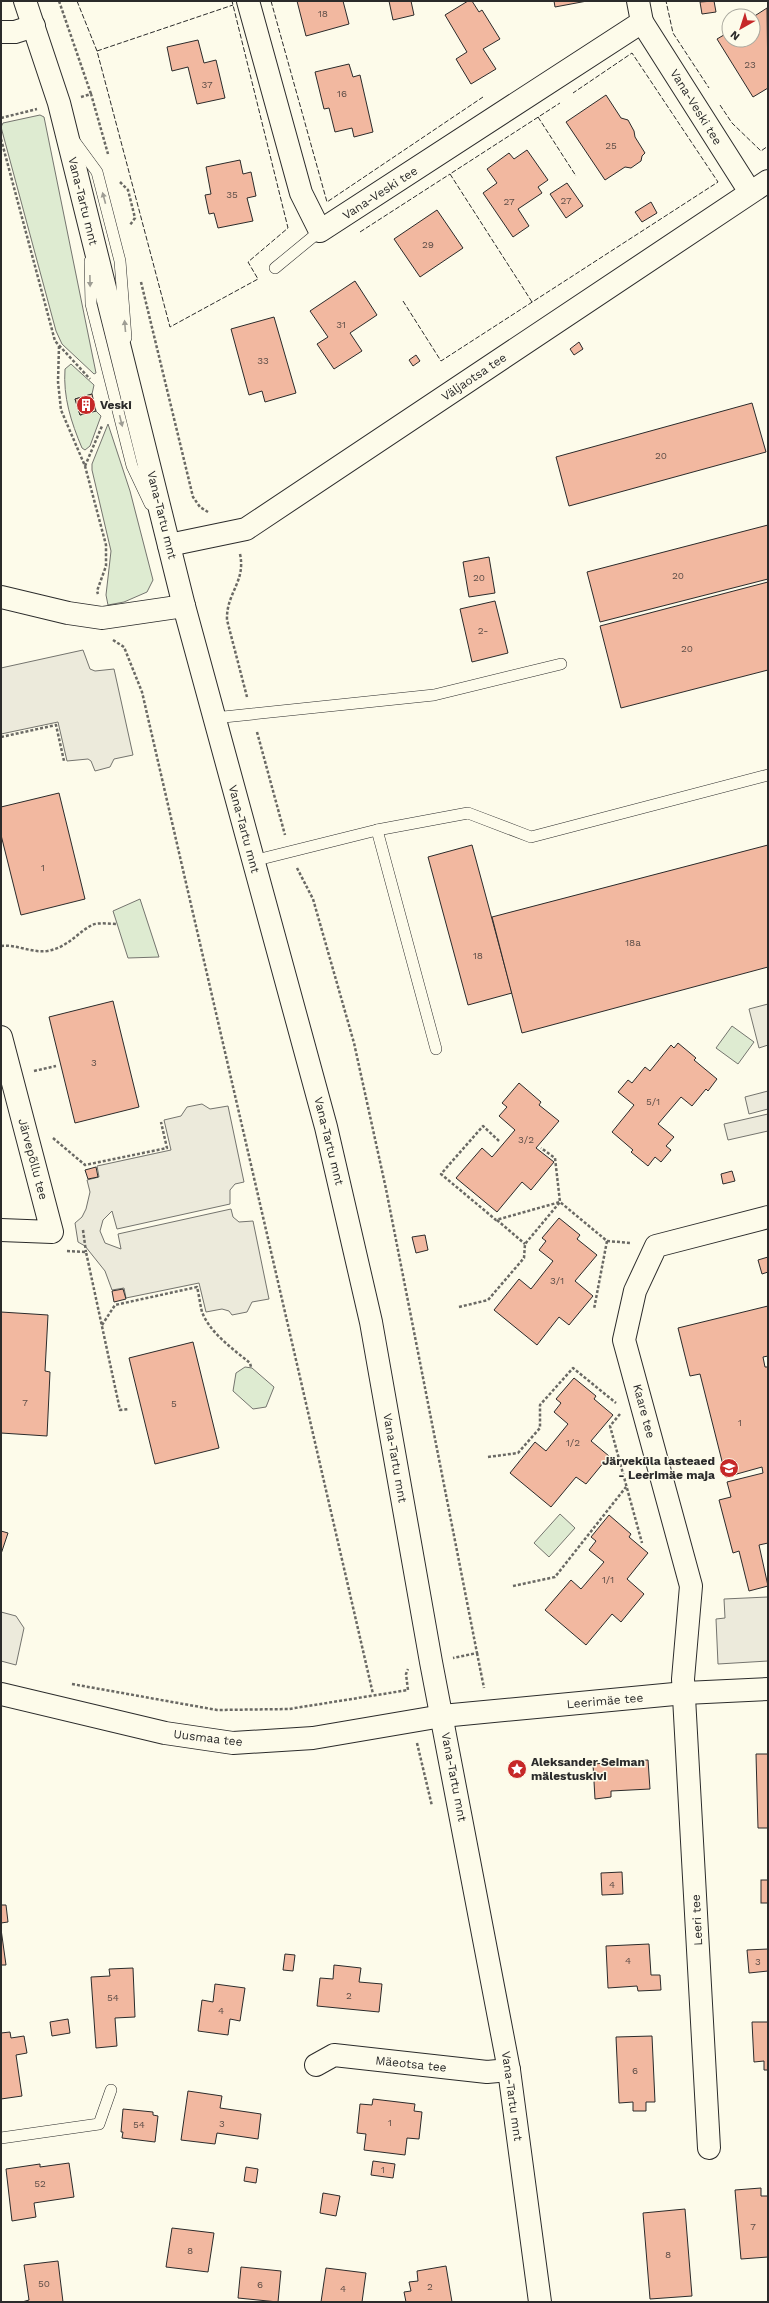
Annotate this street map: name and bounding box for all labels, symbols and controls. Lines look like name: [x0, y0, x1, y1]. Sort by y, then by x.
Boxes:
house number: 18: [318, 8, 328, 19]
north arrow: [721, 8, 761, 48]
text: N: [728, 28, 742, 43]
house number: 23: [744, 59, 756, 70]
street label: Vana-Veski tee: [667, 67, 725, 147]
house number: 37: [201, 79, 213, 90]
house number: 16: [337, 88, 347, 99]
house number: 25: [605, 140, 617, 151]
street label: Vana-Tartu mnt: [65, 155, 101, 247]
street label: Vana-Veski tee: [340, 164, 420, 222]
house number: 35: [226, 189, 238, 200]
one-way arrow: [100, 192, 106, 204]
house number: 27: [560, 195, 572, 206]
house number: 27: [503, 196, 515, 207]
house number: 29: [422, 239, 434, 250]
one-way arrow: [87, 275, 93, 288]
house number: 31: [336, 319, 346, 330]
one-way arrow: [122, 320, 129, 332]
street label: Väljaotsa tee: [439, 350, 509, 404]
house number: 33: [257, 355, 269, 366]
building icon: Veski: [75, 394, 97, 416]
place label: Veski: [100, 398, 132, 412]
one-way arrow: [118, 415, 124, 427]
house number: 20: [655, 450, 667, 461]
street label: Vana-Tartu mnt: [144, 469, 180, 561]
house number: 20: [672, 570, 684, 581]
house number: 20: [473, 572, 485, 583]
house number: 2-: [478, 625, 488, 636]
house number: 20: [681, 643, 693, 654]
street label: Vana-Tartu mnt: [226, 783, 262, 875]
house number: 1: [41, 862, 45, 873]
house number: 18a: [625, 937, 641, 948]
house number: 18: [473, 950, 483, 961]
house number: 3: [91, 1057, 97, 1068]
street label: Vana-Tartu mnt: [311, 1095, 347, 1187]
house number: 5/1: [646, 1096, 660, 1107]
street label: Järvepõllu tee: [15, 1117, 51, 1201]
house number: 3/2: [518, 1134, 534, 1145]
house number: 3/1: [550, 1275, 564, 1286]
street label: Kaare tee: [630, 1382, 658, 1440]
house number: 7: [22, 1397, 28, 1408]
house number: 5: [171, 1398, 177, 1409]
street label: Vana-Tartu mnt: [380, 1412, 410, 1504]
house number: 1: [738, 1417, 742, 1428]
house number: 1/2: [566, 1437, 580, 1448]
place label: Järveküla lasteaed - Leerimäe maja: [602, 1454, 715, 1482]
school or university icon: Järveküla lasteaed - Leerimäe maja: [718, 1457, 740, 1479]
house number: 1/1: [602, 1574, 614, 1585]
street label: Leerimäe tee: [566, 1691, 644, 1711]
street label: Uusmaa tee: [173, 1727, 243, 1749]
street label: Vana-Tartu mnt: [438, 1731, 470, 1823]
place label: Aleksander Seiman mälestuskivi: [531, 1755, 645, 1783]
place icon: Aleksander Seiman mälestuskivi: [506, 1758, 528, 1780]
house number: 4: [609, 1879, 615, 1890]
street label: Leeri tee: [689, 1894, 705, 1946]
house number: 4: [625, 1955, 631, 1966]
house number: 3: [755, 1956, 761, 1967]
house number: 2: [346, 1990, 352, 2001]
house number: 54: [107, 1992, 119, 2003]
house number: 4: [218, 2005, 224, 2016]
street label: Vana-Tartu mnt: [499, 2050, 525, 2142]
street label: Mäeotsa tee: [375, 2053, 447, 2075]
house number: 6: [632, 2065, 638, 2076]
house number: 1: [388, 2117, 392, 2128]
house number: 3: [219, 2118, 225, 2129]
house number: 54: [133, 2119, 145, 2130]
house number: 1: [381, 2164, 385, 2175]
house number: 52: [34, 2178, 46, 2189]
house number: 7: [750, 2221, 756, 2232]
house number: 8: [187, 2245, 193, 2256]
house number: 8: [665, 2249, 671, 2260]
house number: 50: [38, 2278, 50, 2289]
house number: 6: [257, 2279, 263, 2290]
house number: 2: [427, 2281, 433, 2292]
house number: 4: [340, 2283, 346, 2294]

